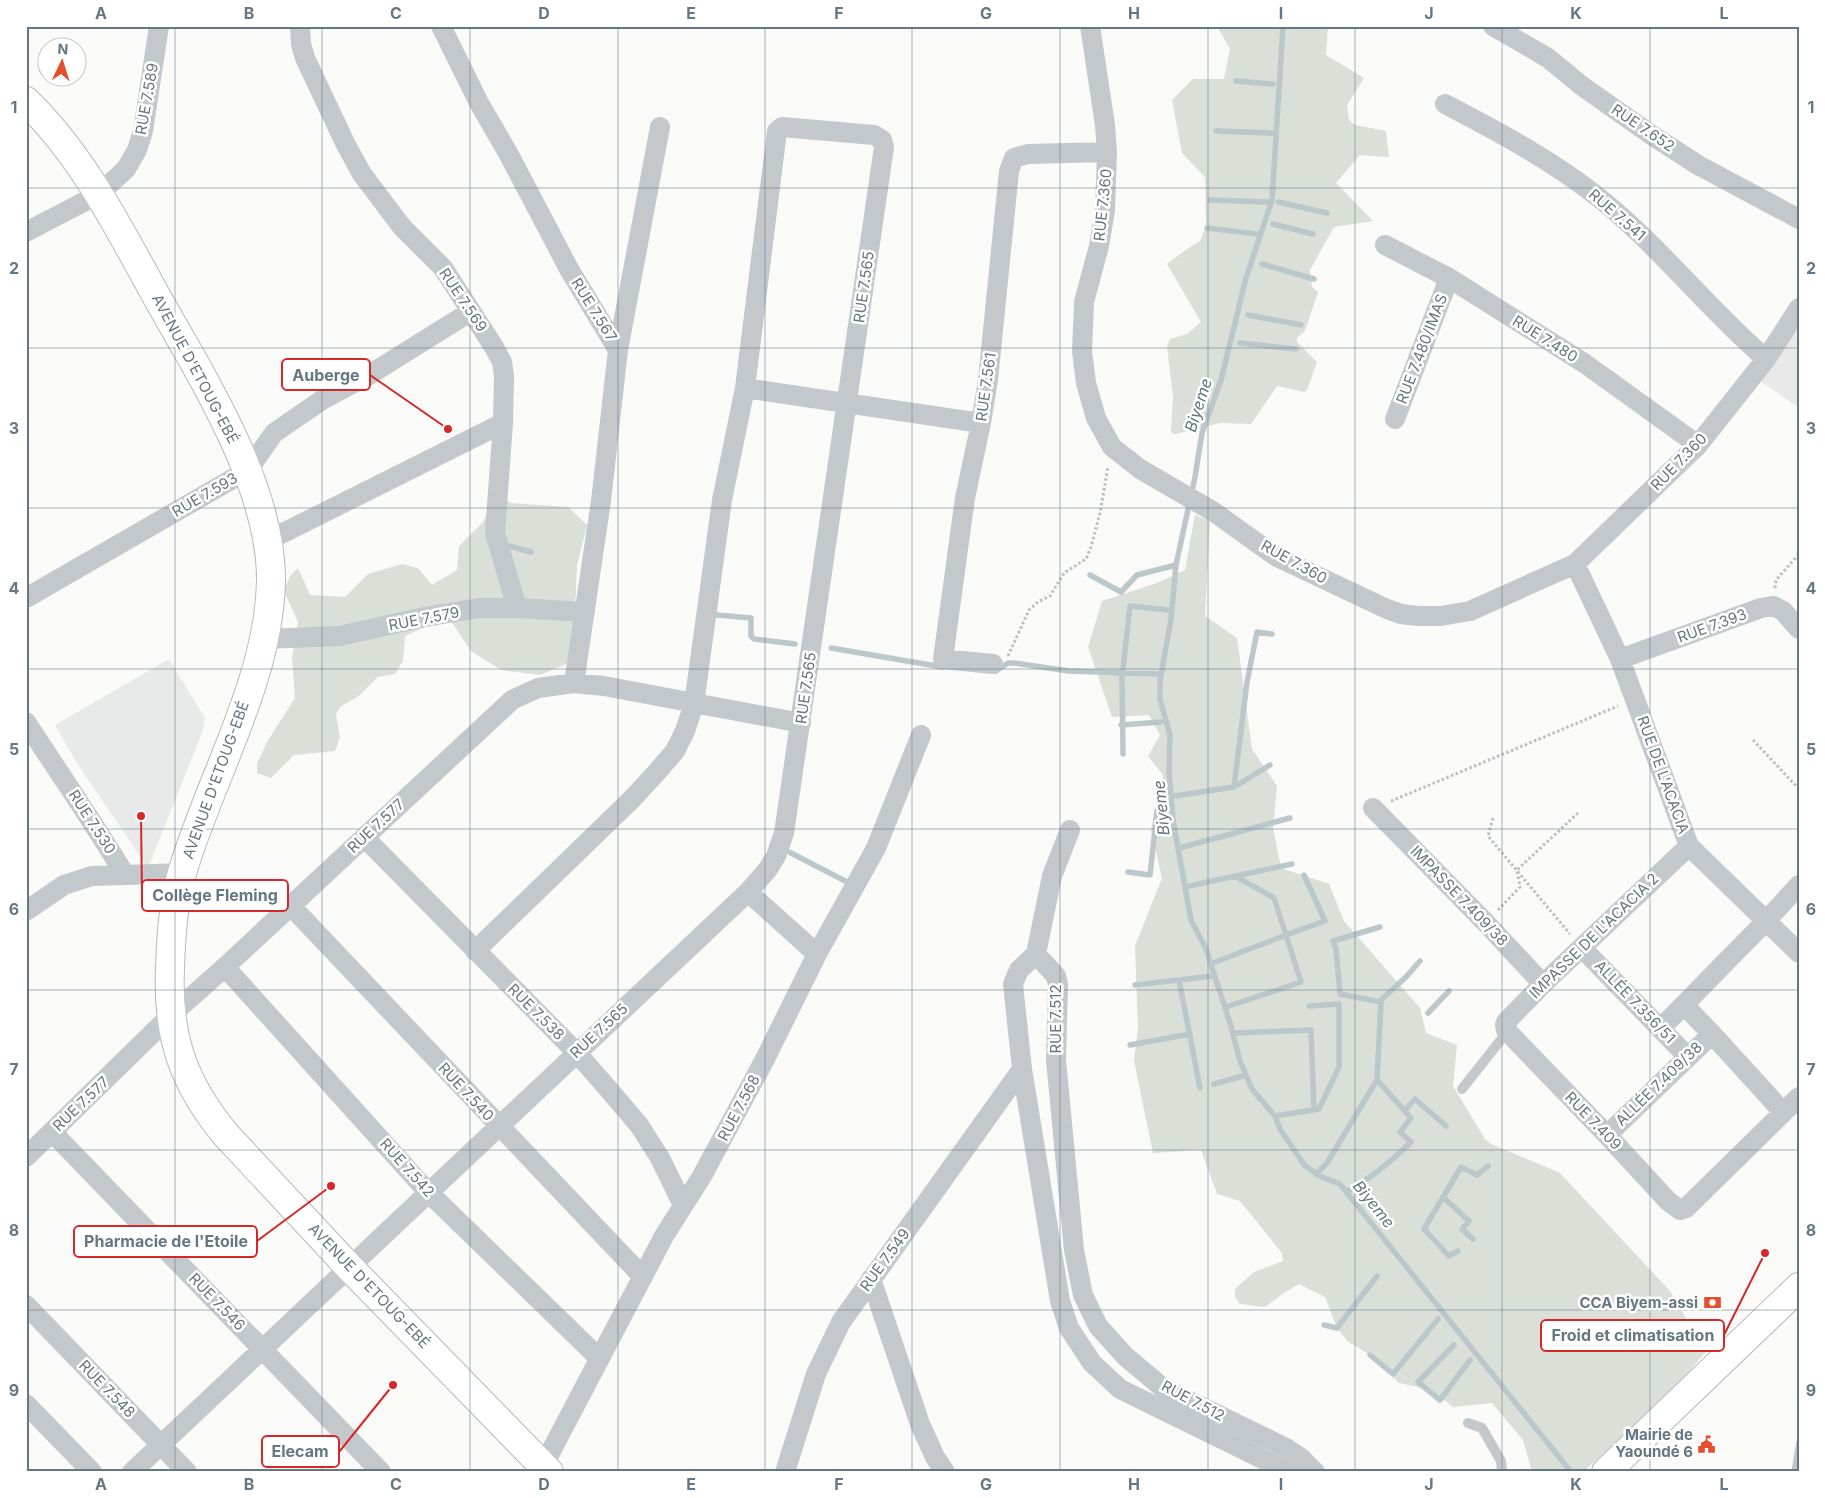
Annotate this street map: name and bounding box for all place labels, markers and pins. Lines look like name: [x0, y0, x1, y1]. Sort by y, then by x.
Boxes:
callout: Auberge: [282, 359, 370, 390]
callout: Collège Fleming: [142, 880, 288, 911]
callout: Pharmacie de l'Etoile: [74, 1226, 257, 1257]
place label: CCA Biyem-assi: [1580, 1293, 1698, 1312]
bank icon: CCA Biyem-assi: [1702, 1293, 1722, 1313]
callout: Froid et climatisation: [1541, 1320, 1724, 1351]
place label: Mairie de Yaoundé 6: [1615, 1425, 1693, 1461]
public building icon: Mairie de Yaoundé 6: [1697, 1434, 1717, 1454]
callout: Elecam: [262, 1436, 339, 1467]

